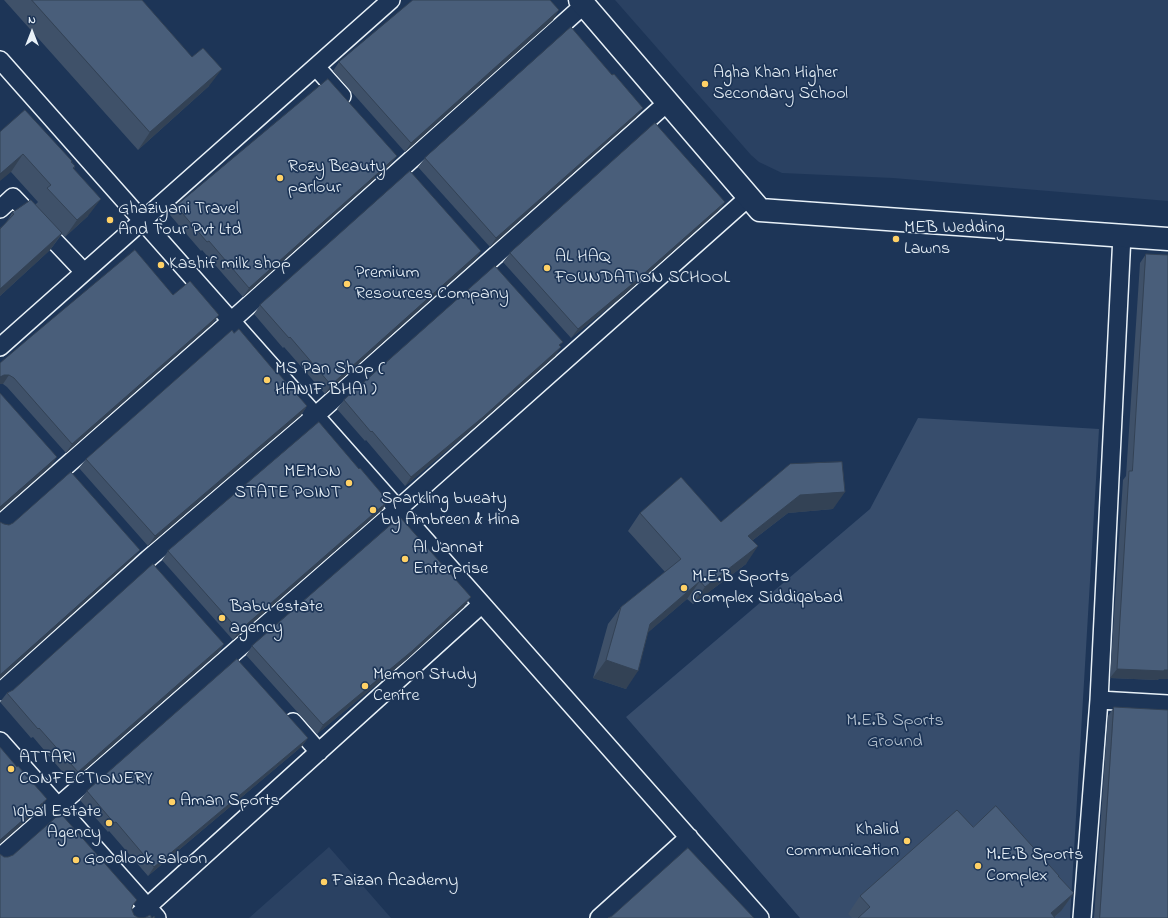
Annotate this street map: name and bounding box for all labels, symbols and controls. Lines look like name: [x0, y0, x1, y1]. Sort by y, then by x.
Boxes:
north arrow: [12, 12, 52, 52]
text: N: [28, 12, 36, 28]
place label: Agha Khan Higher Secondary School: [713, 63, 848, 106]
marker: Agha Khan Higher Secondary School: [700, 79, 710, 89]
place label: Rozy Beauty parlour: [288, 157, 386, 200]
marker: Rozy Beauty parlour: [275, 173, 285, 183]
place label: Ghaziyani Travel And Tour Pvt Ltd: [118, 199, 242, 242]
marker: Ghaziyani Travel And Tour Pvt Ltd: [105, 215, 115, 225]
place label: MEB Wedding Lawns: [904, 218, 1005, 260]
marker: MEB Wedding Lawns: [891, 234, 901, 244]
place label: AL HAQ FOUNDATION SCHOOL: [555, 247, 730, 290]
place label: Kashif milk shop: [169, 254, 291, 276]
marker: Kashif milk shop: [156, 260, 166, 270]
place label: Premium Resources Company: [355, 263, 509, 306]
marker: AL HAQ FOUNDATION SCHOOL: [542, 263, 552, 273]
marker: Premium Resources Company: [342, 279, 352, 289]
place label: MS Pan Shop ( HANIF BHAI ): [275, 359, 386, 402]
marker: MS Pan Shop ( HANIF BHAI ): [262, 375, 272, 385]
place label: MEMON STATE POINT: [234, 462, 341, 504]
marker: MEMON STATE POINT: [344, 478, 354, 488]
place label: Sparkling bueaty by Ambreen & Hina: [381, 489, 520, 532]
marker: Sparkling bueaty by Ambreen & Hina: [368, 505, 378, 515]
place label: Al Jannat Enterprise: [413, 538, 488, 580]
marker: Al Jannat Enterprise: [400, 554, 410, 564]
place label: M.E.B Sports Complex Siddiqabad: [692, 567, 843, 610]
marker: M.E.B Sports Complex Siddiqabad: [679, 583, 689, 593]
place label: Babu estate agency: [230, 597, 323, 640]
marker: Babu estate agency: [217, 613, 227, 623]
place label: Memon Study Centre: [373, 665, 477, 708]
marker: Memon Study Centre: [360, 681, 370, 691]
park label: M.E.B Sports Ground: [846, 711, 944, 754]
place label: ATTARI CONFECTIONERY: [19, 748, 152, 790]
marker: ATTARI CONFECTIONERY: [6, 764, 16, 774]
place label: Aman Sports: [180, 791, 280, 813]
marker: Aman Sports: [167, 797, 177, 807]
place label: Iqbal Estate Agency: [13, 802, 101, 844]
marker: Iqbal Estate Agency: [104, 818, 114, 828]
place label: Khalid communication: [786, 820, 899, 862]
marker: Khalid communication: [902, 836, 912, 846]
place label: M.E.B Sports Complex: [986, 845, 1083, 888]
place label: Goodlook saloon: [84, 849, 207, 871]
marker: Goodlook saloon: [71, 855, 81, 865]
marker: M.E.B Sports Complex: [973, 861, 983, 871]
place label: Faizan Academy: [332, 871, 458, 893]
marker: Faizan Academy: [319, 877, 329, 887]

